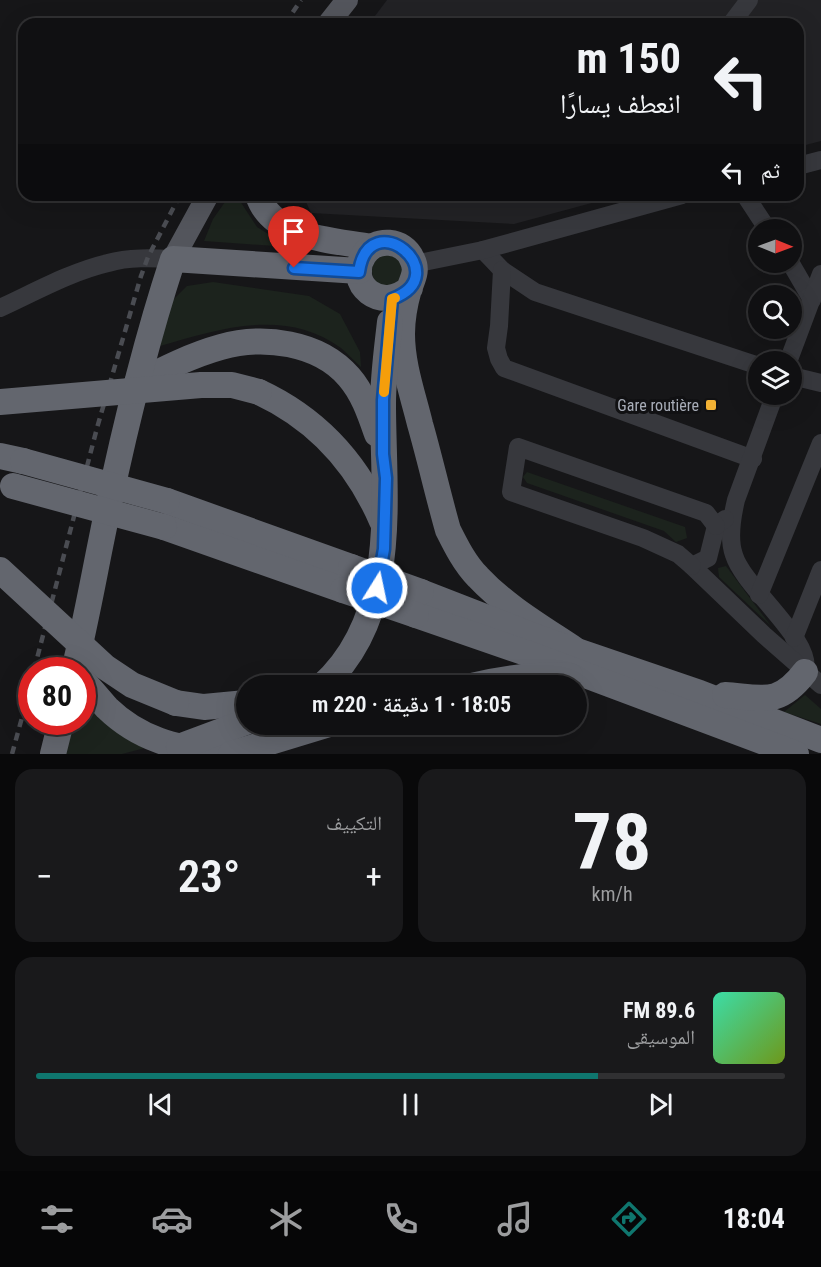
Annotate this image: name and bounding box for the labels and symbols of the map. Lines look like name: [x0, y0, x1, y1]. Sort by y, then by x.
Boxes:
pin: [268, 206, 319, 268]
north arrow: [748, 219, 802, 273]
place label: Gare routière: [617, 396, 699, 415]
marker: Gare routière: [704, 398, 718, 412]
position arrow: [345, 556, 409, 620]
speed limit sign: 80: [18, 657, 96, 735]

